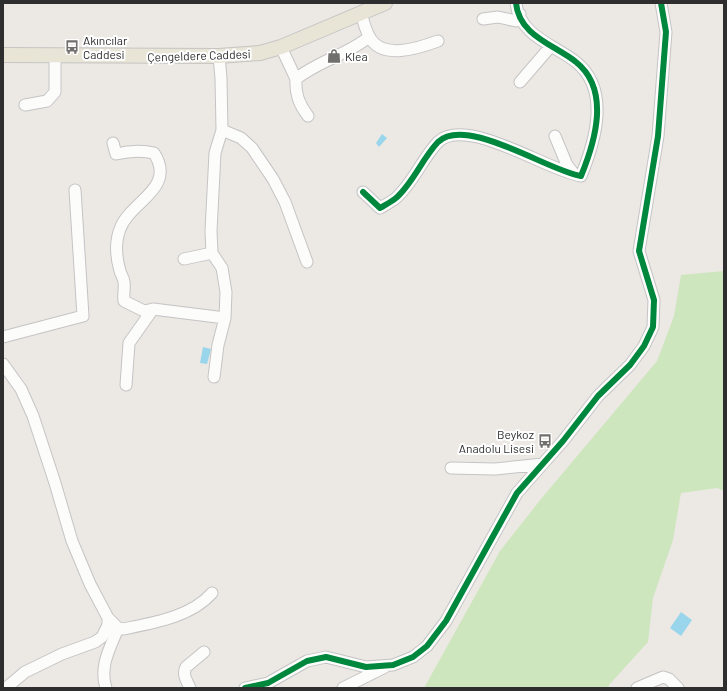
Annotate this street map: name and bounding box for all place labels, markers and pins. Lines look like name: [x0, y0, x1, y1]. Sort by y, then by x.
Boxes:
place label: Akıncılar Caddesi: [83, 33, 128, 61]
bus stop icon: Akıncılar Caddesi: [64, 39, 80, 55]
shop icon: Klea: [326, 48, 342, 64]
place label: Klea: [345, 49, 368, 63]
place label: Beykoz Anadolu Lisesi: [459, 427, 534, 455]
bus stop icon: Beykoz Anadolu Lisesi: [537, 433, 553, 449]

